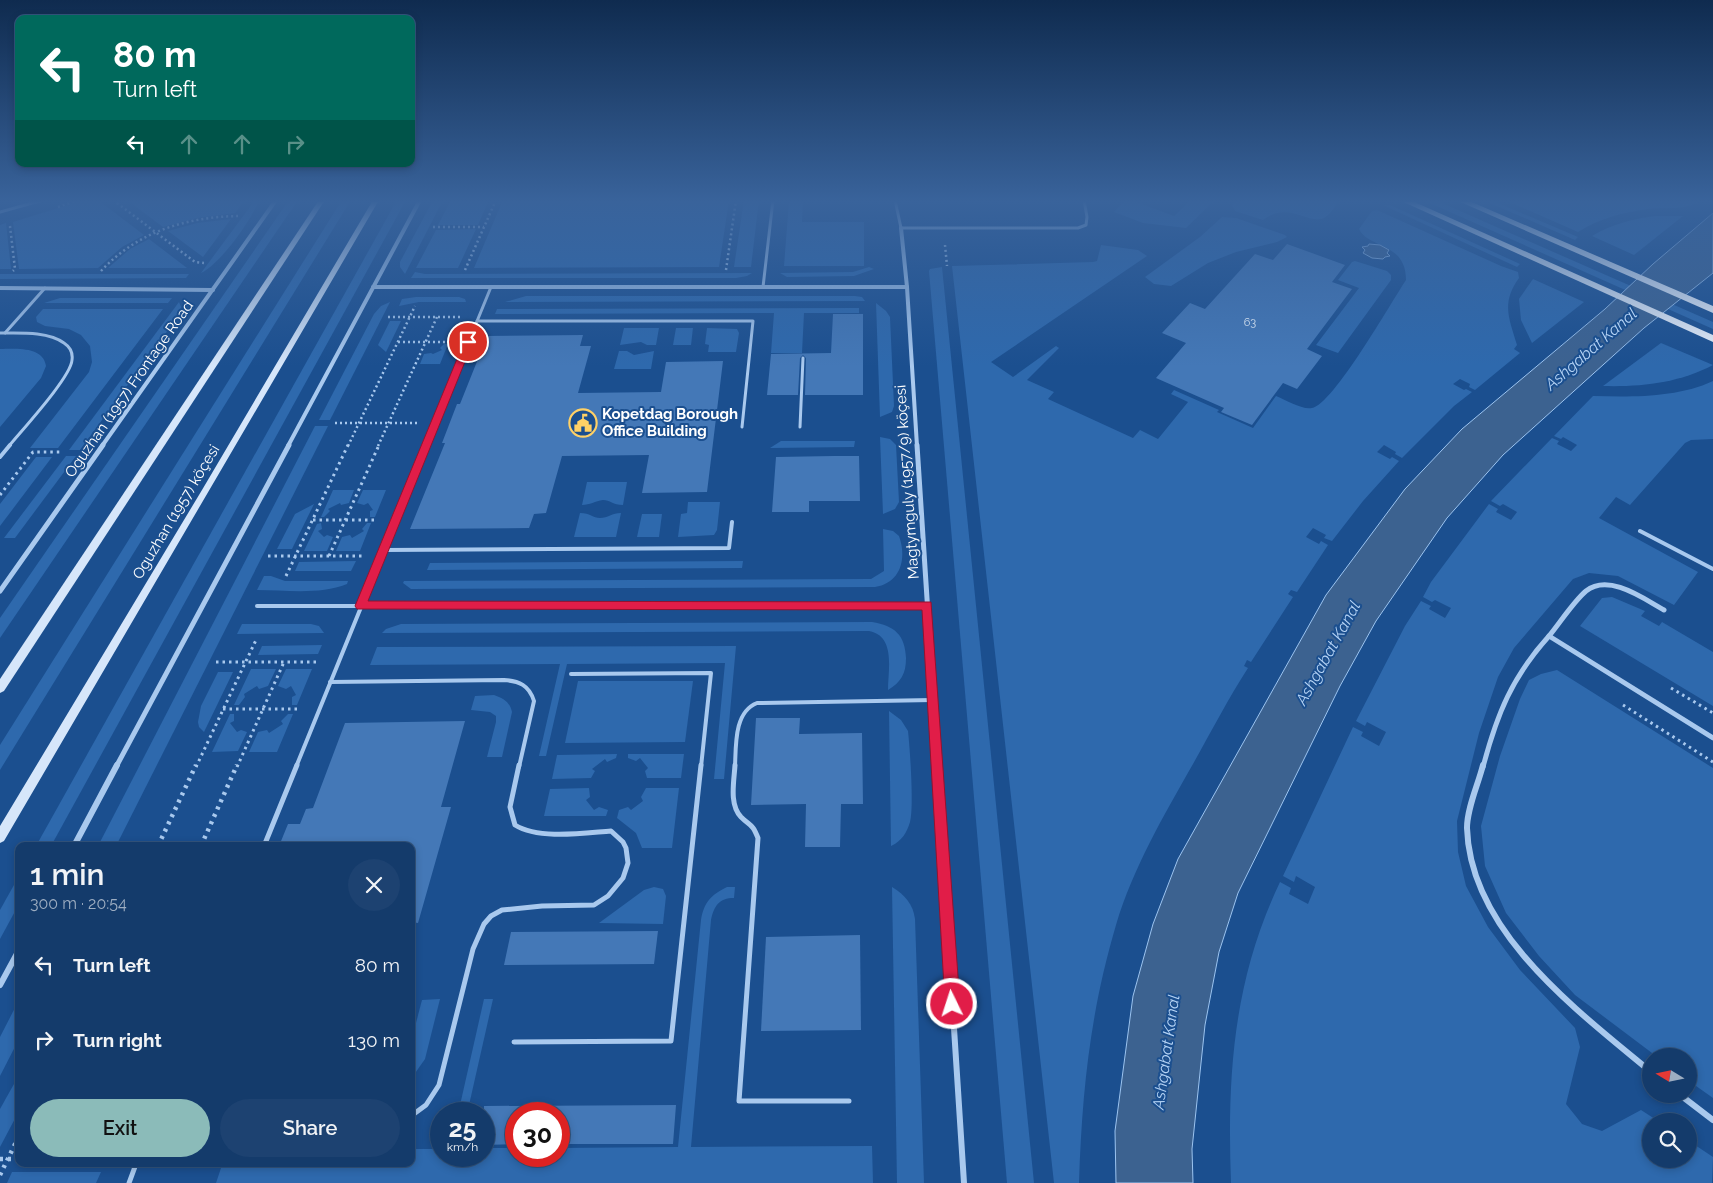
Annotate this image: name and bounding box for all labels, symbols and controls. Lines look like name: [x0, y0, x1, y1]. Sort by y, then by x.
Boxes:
text: 80 m: [113, 34, 197, 75]
icon: left: [30, 35, 95, 100]
text: Turn left: [113, 76, 197, 102]
icon: left: [122, 130, 150, 158]
icon: ahead: [175, 130, 203, 158]
icon: ahead: [228, 130, 256, 158]
icon: right: [281, 130, 309, 158]
street label: Oguzhan (1957) Frontage Road: [61, 297, 197, 481]
water label: Ashgabat Kanal: [1540, 304, 1641, 395]
house number: 63: [1244, 316, 1256, 329]
pin: [447, 321, 489, 363]
icon: arrive: [454, 328, 482, 356]
street label: Magtymguly (1957/9) köçesi: [891, 384, 923, 580]
place label: Kopetdag Borough Office Building: [602, 405, 738, 440]
public building icon: Kopetdag Borough Office Building: [568, 408, 598, 438]
street label: Oguzhan (1957) köçesi: [129, 442, 223, 582]
water label: Ashgabat Kanal: [1291, 598, 1364, 709]
text: 1 min: [30, 857, 105, 892]
button: close: [348, 859, 400, 911]
text: 300 m · 20:54: [30, 894, 127, 913]
icon: left: [30, 951, 58, 979]
text: Turn left: [73, 954, 150, 976]
text: 80 m: [355, 954, 400, 976]
position arrow: [925, 977, 977, 1029]
water label: Ashgabat Kanal: [1148, 993, 1183, 1112]
icon: right: [30, 1026, 58, 1054]
text: Turn right: [73, 1029, 162, 1051]
text: 130 m: [348, 1029, 400, 1051]
north arrow: [1642, 1048, 1698, 1102]
map controls: [1642, 1048, 1697, 1168]
button: Exit: [30, 1099, 210, 1157]
button: Share: [220, 1099, 400, 1157]
speed limit sign: 30: [505, 1102, 570, 1167]
text: 25: [449, 1113, 476, 1143]
button: search: [1642, 1113, 1697, 1168]
text: km/h: [447, 1140, 478, 1154]

